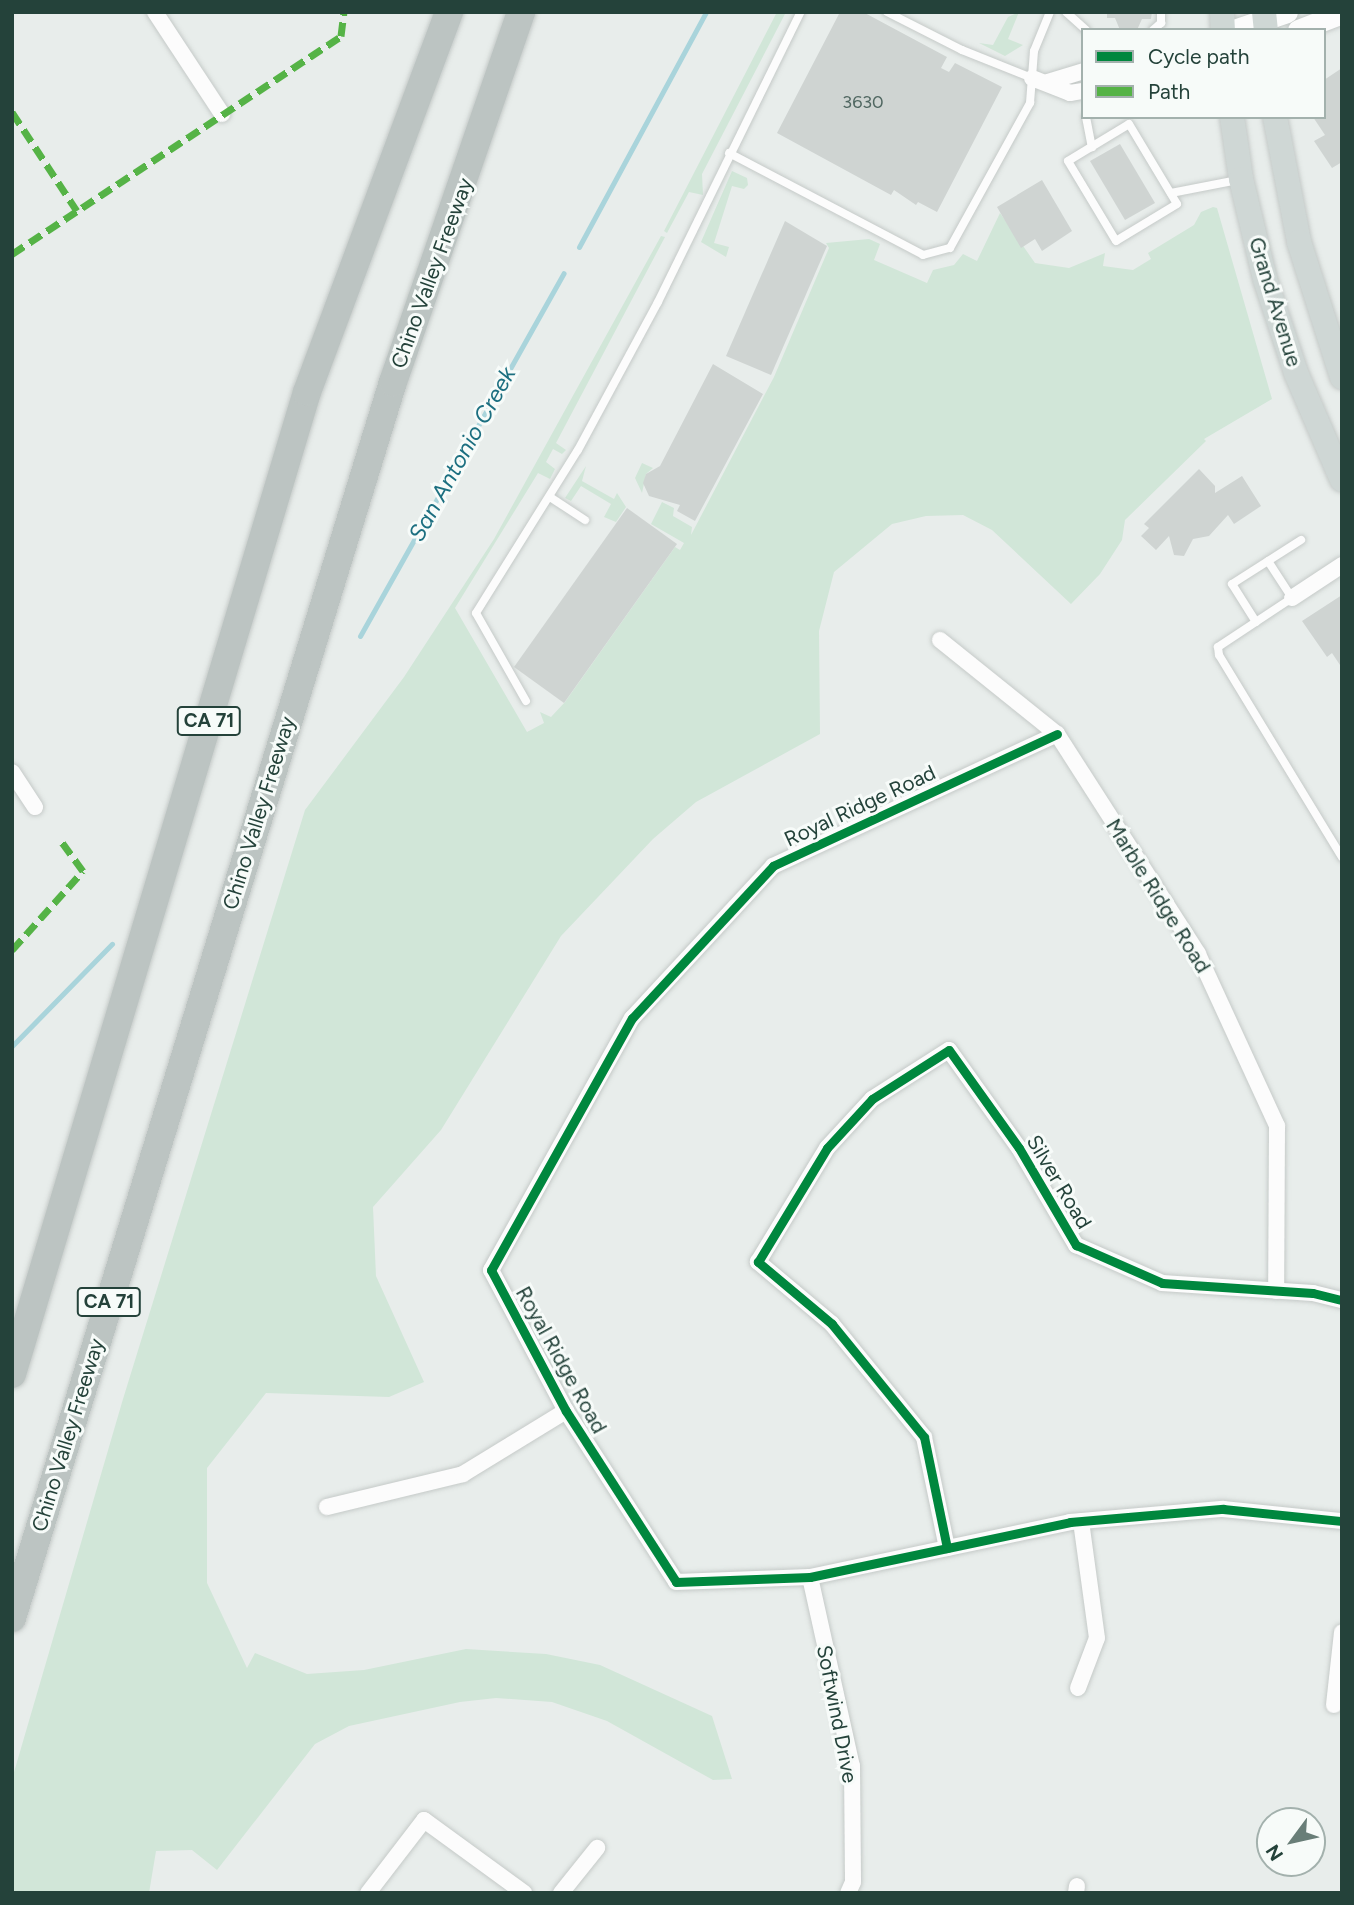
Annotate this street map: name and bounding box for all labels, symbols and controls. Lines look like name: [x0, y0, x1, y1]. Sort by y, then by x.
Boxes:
legend: [1081, 28, 1326, 119]
text: Cycle path: [1148, 44, 1249, 69]
text: Path: [1148, 79, 1190, 104]
house number: 3630: [842, 91, 884, 113]
street label: Chino Valley Freeway: [386, 174, 478, 372]
street label: Grand Avenue: [1243, 234, 1307, 370]
water label: San Antonio Creek: [403, 362, 521, 546]
road number: CA 71: [176, 706, 242, 736]
street label: Chino Valley Freeway: [218, 713, 300, 913]
street label: Royal Ridge Road: [780, 760, 940, 852]
street label: Marble Ridge Road: [1100, 814, 1216, 978]
street label: Silver Road: [1021, 1130, 1097, 1234]
street label: Royal Ridge Road: [510, 1282, 612, 1438]
road number: CA 71: [76, 1286, 142, 1318]
street label: Chino Valley Freeway: [27, 1335, 109, 1535]
street label: Softwind Drive: [811, 1643, 863, 1785]
north arrow: [1256, 1807, 1326, 1877]
text: N: [1261, 1840, 1288, 1865]

